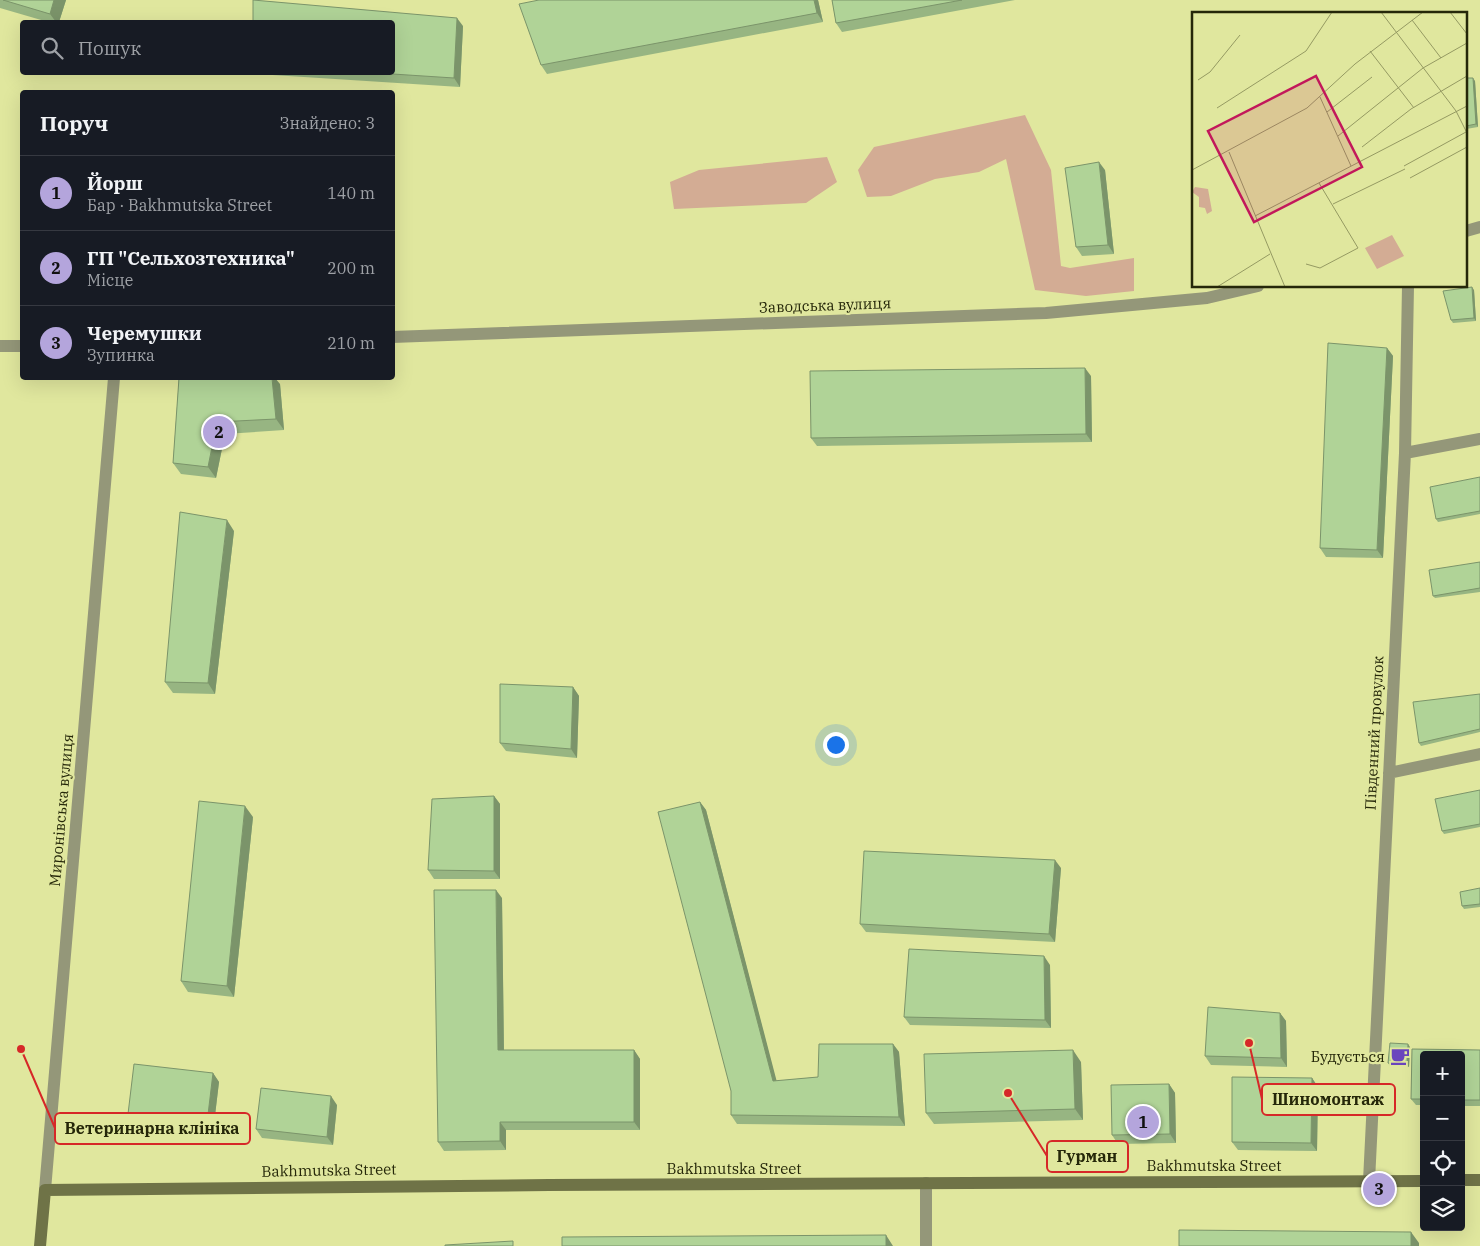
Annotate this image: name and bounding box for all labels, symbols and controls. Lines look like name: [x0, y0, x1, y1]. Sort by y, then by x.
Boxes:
inset map: [1192, 12, 1468, 288]
search box: [20, 20, 395, 75]
icon: search: [38, 34, 66, 62]
text: Пошук: [78, 36, 141, 60]
text: Поруч: [40, 109, 108, 137]
text: Знайдено: 3: [280, 113, 375, 133]
text: Йорш: [87, 171, 143, 195]
text: 1: [51, 183, 61, 203]
text: 140 m: [327, 183, 375, 203]
text: Бар · Bakhmutska Street: [87, 195, 272, 215]
text: ГП "Сельхозтехника": [87, 246, 295, 270]
text: 2: [51, 258, 61, 278]
text: 200 m: [327, 258, 375, 278]
text: Місце: [87, 270, 133, 290]
street label: Заводська вулиця: [758, 293, 892, 317]
text: Черемушки: [87, 321, 202, 345]
text: 3: [51, 333, 61, 353]
text: 210 m: [327, 333, 375, 353]
text: Зупинка: [87, 345, 155, 365]
pin: 2: [203, 413, 235, 451]
street label: Південний провулок: [1360, 655, 1388, 811]
your location: [823, 732, 849, 758]
street label: Миронівська вулиця: [45, 733, 77, 887]
cafe icon: Будується: [1389, 1045, 1411, 1067]
place label: Будується: [1311, 1047, 1385, 1066]
map controls: [1420, 1051, 1465, 1231]
button: +: [1420, 1051, 1465, 1096]
callout: Шиномонтаж: [1262, 1084, 1395, 1115]
text: Шиномонтаж: [1272, 1089, 1384, 1109]
button: −: [1420, 1096, 1465, 1141]
pin: 1: [1127, 1103, 1159, 1141]
callout: Ветеринарна клініка: [55, 1113, 250, 1144]
text: Ветеринарна клініка: [65, 1118, 239, 1138]
callout: Гурман: [1047, 1141, 1128, 1172]
button: locate: [1420, 1141, 1465, 1186]
text: Гурман: [1057, 1146, 1118, 1166]
street label: Bakhmutska Street: [1146, 1156, 1282, 1175]
street label: Bakhmutska Street: [261, 1159, 397, 1181]
street label: Bakhmutska Street: [666, 1159, 802, 1178]
pin: 3: [1363, 1170, 1395, 1208]
button: layers: [1420, 1186, 1465, 1231]

